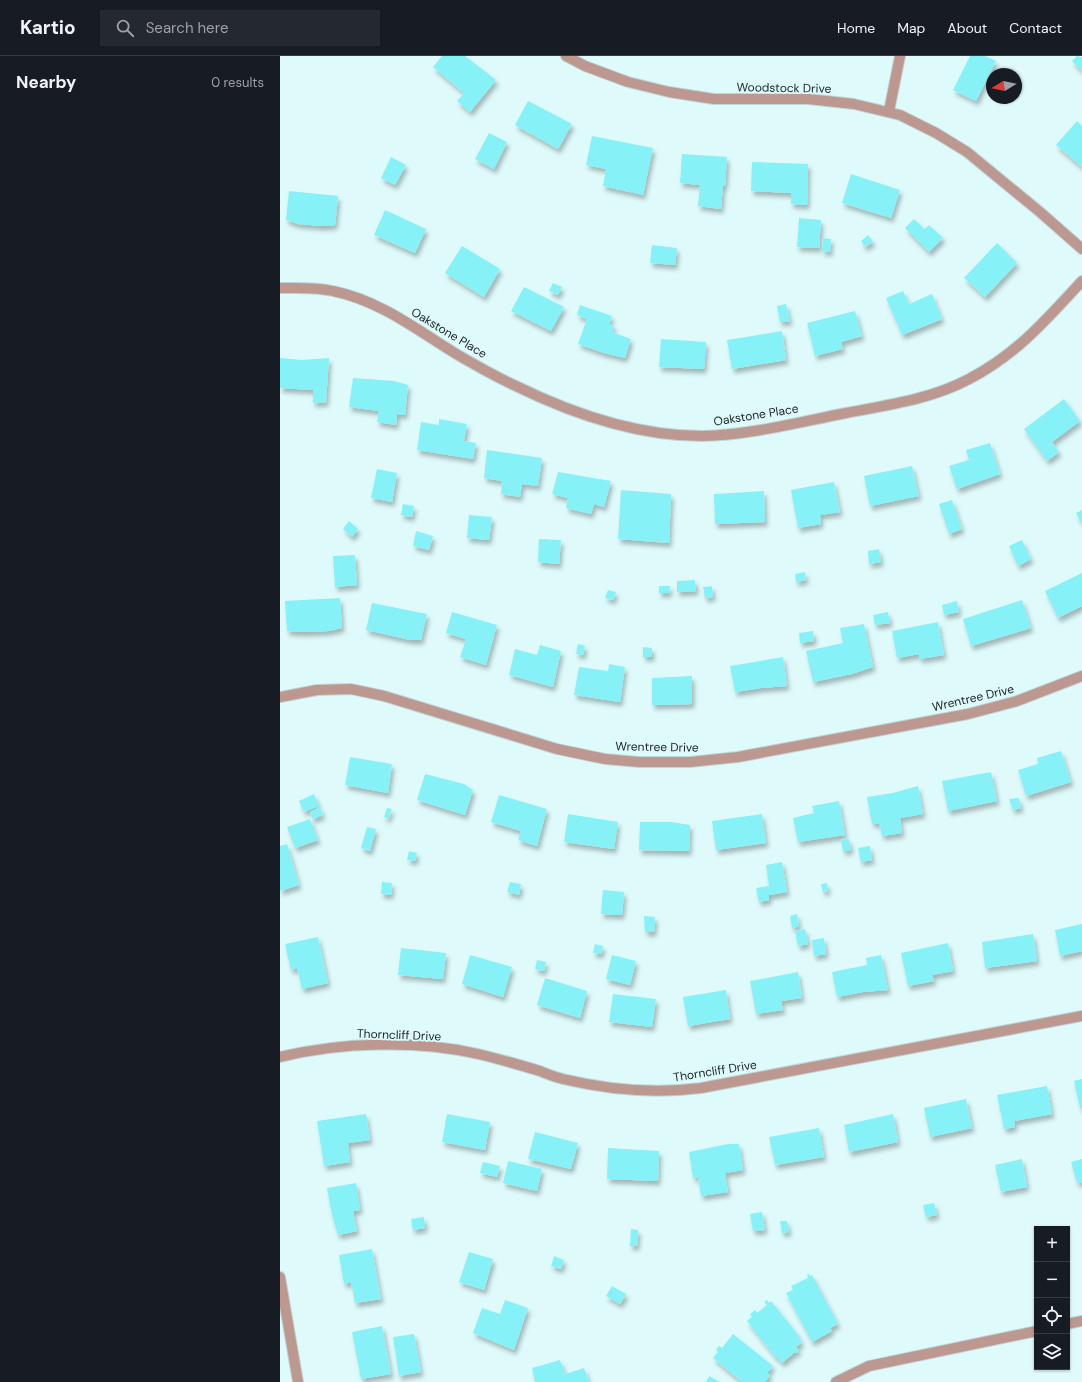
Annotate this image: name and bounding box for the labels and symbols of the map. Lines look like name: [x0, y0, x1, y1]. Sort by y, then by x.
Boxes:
north arrow: [986, 68, 1022, 104]
street label: Woodstock Drive: [737, 79, 832, 97]
street label: Oakstone Place: [408, 304, 490, 362]
street label: Oakstone Place: [712, 400, 800, 430]
street label: Wrentree Drive: [931, 681, 1016, 715]
street label: Wrentree Drive: [615, 738, 699, 756]
street label: Thorncliff Drive: [357, 1026, 442, 1044]
street label: Thorncliff Drive: [672, 1056, 758, 1085]

